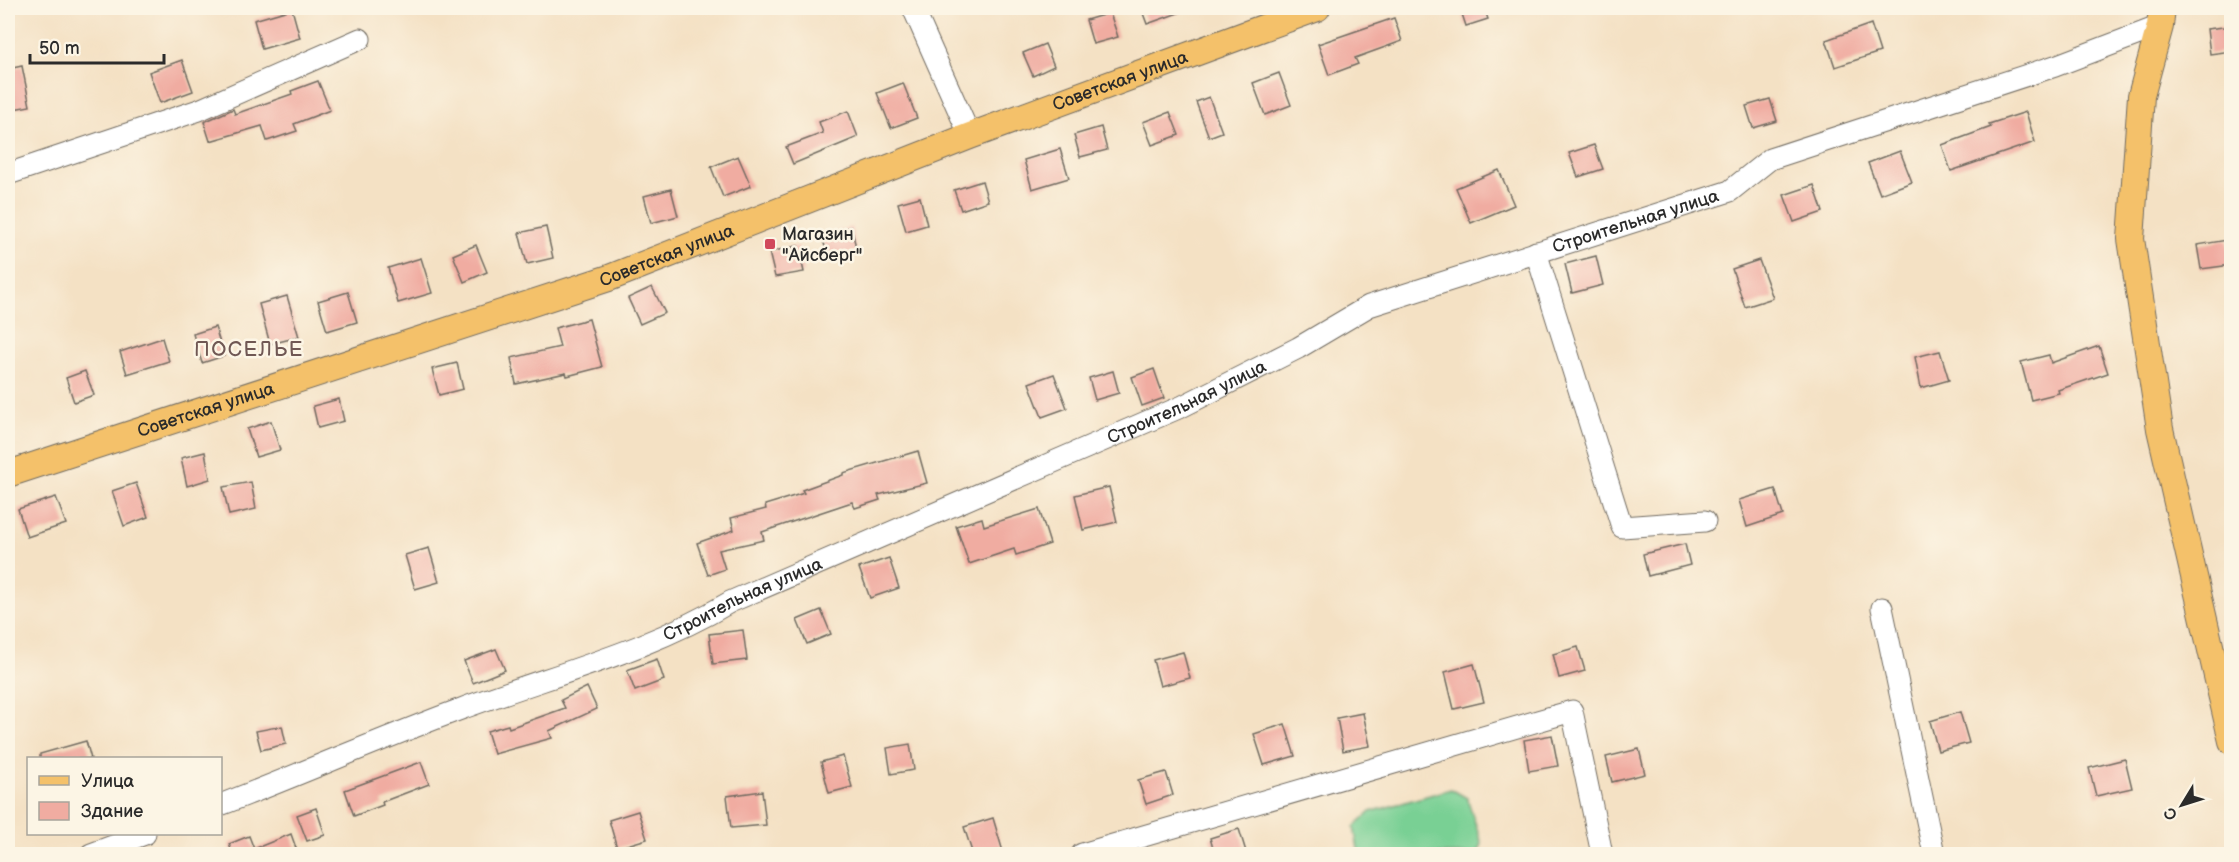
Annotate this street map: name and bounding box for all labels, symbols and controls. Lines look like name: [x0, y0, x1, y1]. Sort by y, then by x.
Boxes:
scale bar: [30, 27, 164, 65]
text: 50 m: [39, 38, 80, 59]
street label: Советская улица: [1050, 46, 1191, 116]
street label: Строительная улица: [1550, 185, 1722, 258]
street label: Советская улица: [597, 220, 737, 291]
place label: Магазин "Айсберг": [782, 224, 863, 266]
marker: Магазин "Айсберг": [763, 237, 777, 251]
district label: ПОСЕЛЬЕ: [194, 337, 304, 362]
street label: Строительная улица: [1104, 356, 1270, 449]
street label: Советская улица: [135, 378, 277, 442]
street label: Строительная улица: [660, 553, 826, 646]
legend: [27, 757, 222, 835]
text: Улица: [81, 771, 135, 792]
north arrow: [2152, 775, 2212, 835]
text: Здание: [81, 801, 143, 822]
text: С: [2160, 803, 2182, 824]

